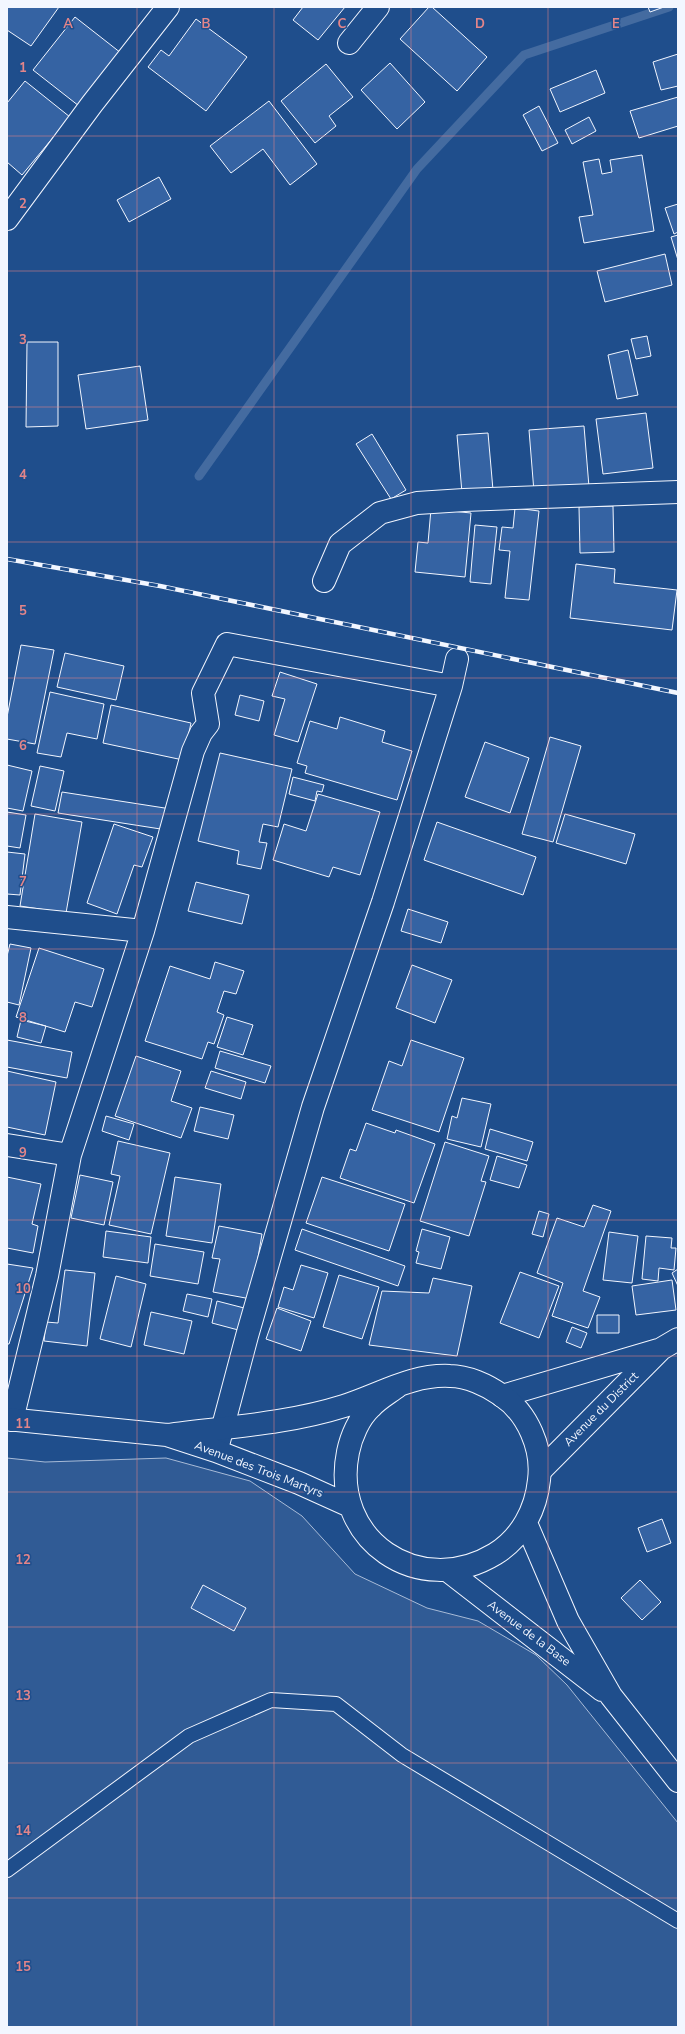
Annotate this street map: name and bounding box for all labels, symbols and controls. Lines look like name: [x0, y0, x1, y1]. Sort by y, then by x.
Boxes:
text: A: [63, 15, 73, 33]
text: B: [202, 15, 211, 33]
text: C: [338, 15, 347, 33]
text: D: [475, 15, 485, 33]
text: E: [612, 15, 620, 33]
text: 1: [19, 59, 27, 77]
text: 2: [19, 195, 27, 213]
text: 3: [19, 331, 27, 349]
text: 4: [19, 466, 27, 484]
text: 5: [19, 602, 27, 620]
text: 6: [19, 737, 27, 755]
text: 7: [19, 873, 27, 891]
text: 8: [19, 1009, 27, 1027]
text: 9: [19, 1144, 27, 1162]
text: 10: [15, 1280, 31, 1298]
street label: Avenue du District: [560, 1368, 642, 1450]
text: 11: [15, 1415, 31, 1433]
street label: Avenue des Trois Martyrs: [192, 1437, 326, 1501]
text: 12: [15, 1551, 31, 1569]
street label: Avenue de la Base: [484, 1597, 574, 1669]
text: 13: [15, 1687, 31, 1705]
text: 14: [15, 1822, 31, 1840]
text: 15: [15, 1958, 31, 1976]

